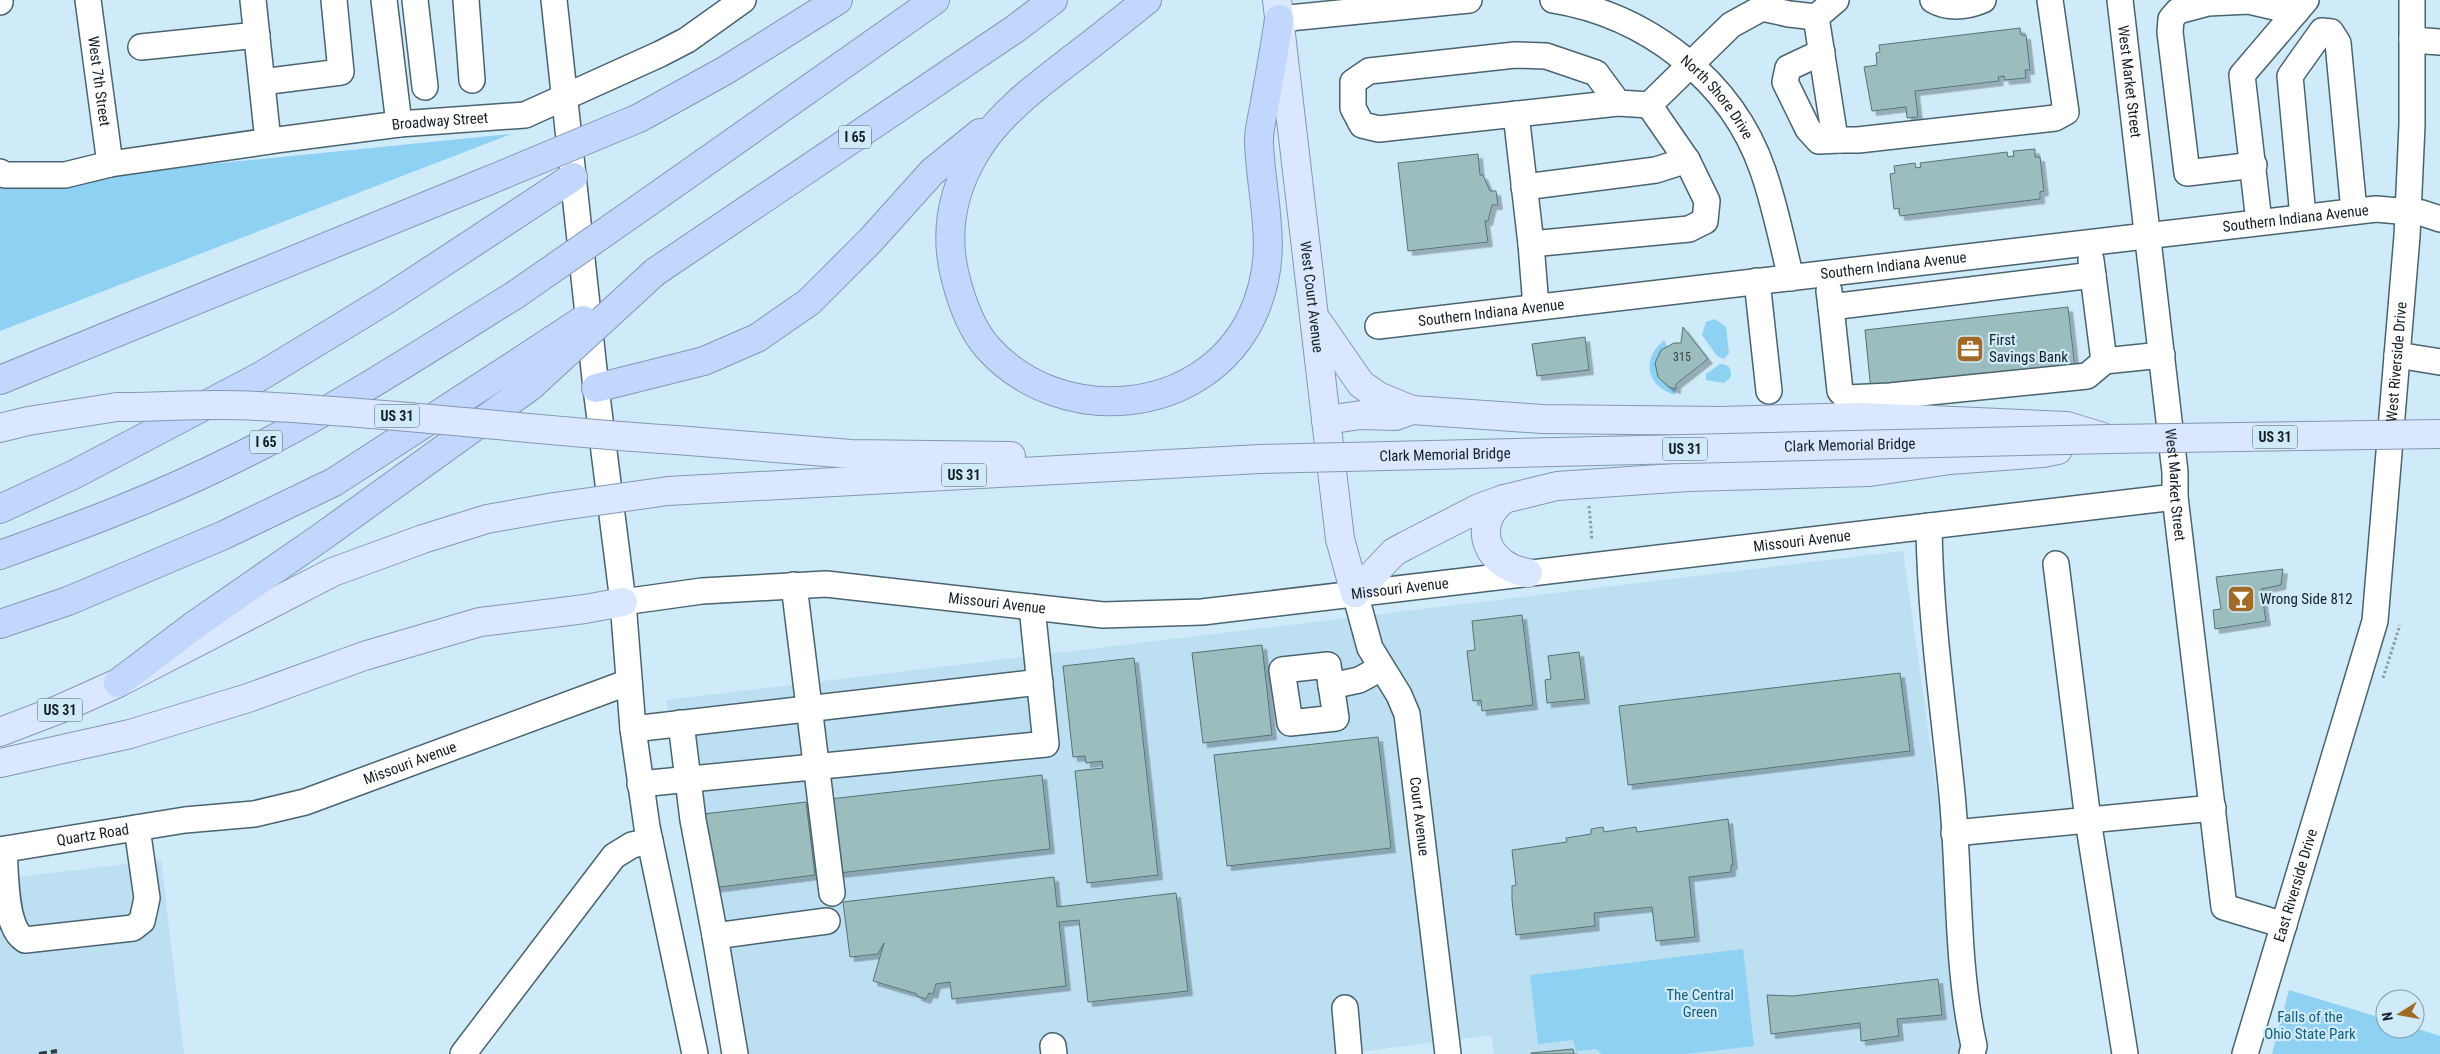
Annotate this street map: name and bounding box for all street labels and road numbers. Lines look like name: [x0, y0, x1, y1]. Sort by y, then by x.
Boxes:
street label: West Market Street: [2114, 24, 2145, 139]
street label: West 7th Street: [84, 35, 114, 127]
street label: North Shore Drive: [1677, 51, 1757, 142]
street label: Broadway Street: [391, 109, 489, 134]
road number: I 65: [839, 125, 871, 148]
street label: Southern Indiana Avenue: [2222, 201, 2370, 236]
street label: West Court Avenue: [1296, 240, 1327, 354]
street label: Southern Indiana Avenue: [1819, 248, 1967, 283]
street label: Southern Indiana Avenue: [1417, 295, 1565, 330]
street label: West Riverside Drive: [2383, 301, 2410, 423]
road number: US 31: [374, 404, 420, 428]
road number: US 31: [2252, 426, 2298, 448]
street label: West Market Street: [2161, 428, 2189, 542]
road number: I 65: [250, 431, 282, 454]
street label: Clark Memorial Bridge: [1784, 435, 1916, 456]
road number: US 31: [1662, 438, 1708, 460]
street label: Clark Memorial Bridge: [1379, 444, 1511, 465]
road number: US 31: [942, 464, 986, 486]
street label: Missouri Avenue: [1752, 526, 1852, 556]
street label: Missouri Avenue: [1350, 574, 1450, 603]
street label: Missouri Avenue: [947, 589, 1047, 618]
road number: US 31: [38, 698, 82, 722]
street label: Missouri Avenue: [361, 738, 459, 789]
street label: Court Avenue: [1406, 776, 1433, 857]
street label: Quartz Road: [55, 820, 130, 850]
street label: East Riverside Drive: [2270, 827, 2321, 944]

